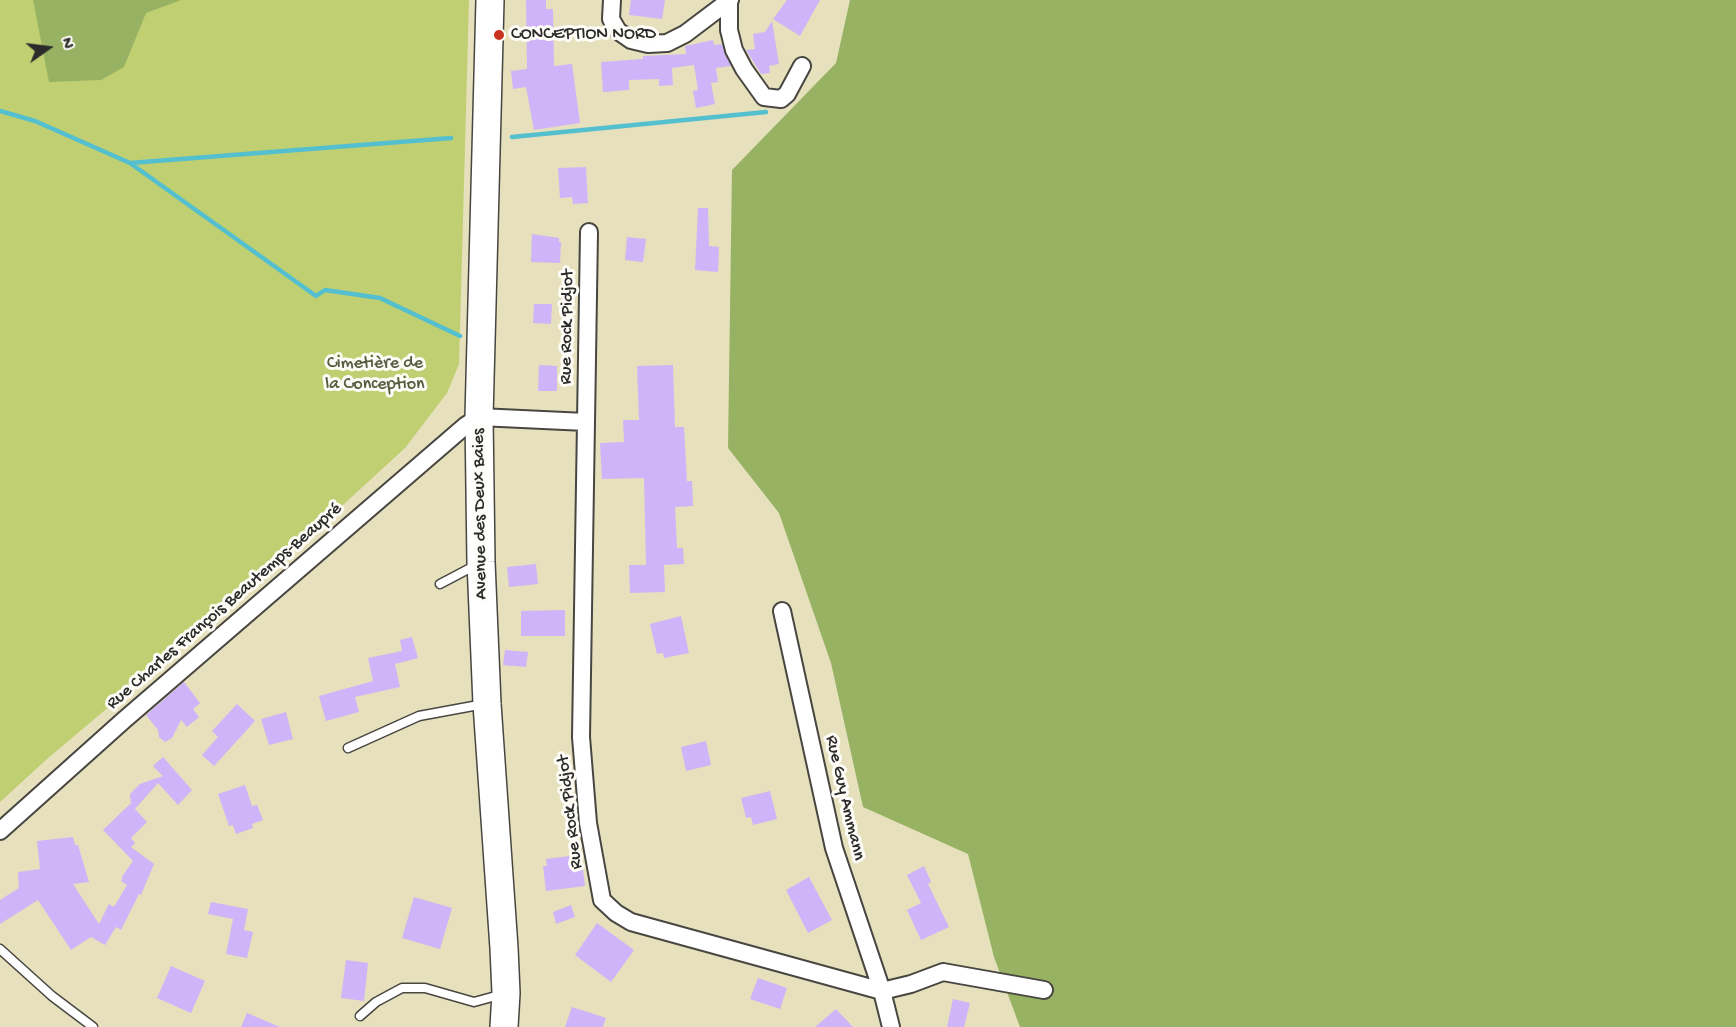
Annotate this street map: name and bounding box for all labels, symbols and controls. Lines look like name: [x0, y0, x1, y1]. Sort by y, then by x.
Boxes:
north arrow: [18, 18, 78, 78]
place label: CONCEPTION NORD: [511, 24, 656, 46]
marker: CONCEPTION NORD: [492, 28, 506, 42]
text: N: [55, 36, 76, 51]
street label: Rue Rock Pidjot: [556, 269, 580, 385]
park label: Cimetière de la Conception: [325, 353, 425, 395]
street label: Avenue des Deux Baies: [469, 428, 493, 600]
street label: Rue Charles François Beautemps-Beaupré: [103, 499, 347, 715]
street label: Rue Guy Ammann: [819, 733, 869, 863]
street label: Rue Rock Pidjot: [553, 754, 589, 870]

